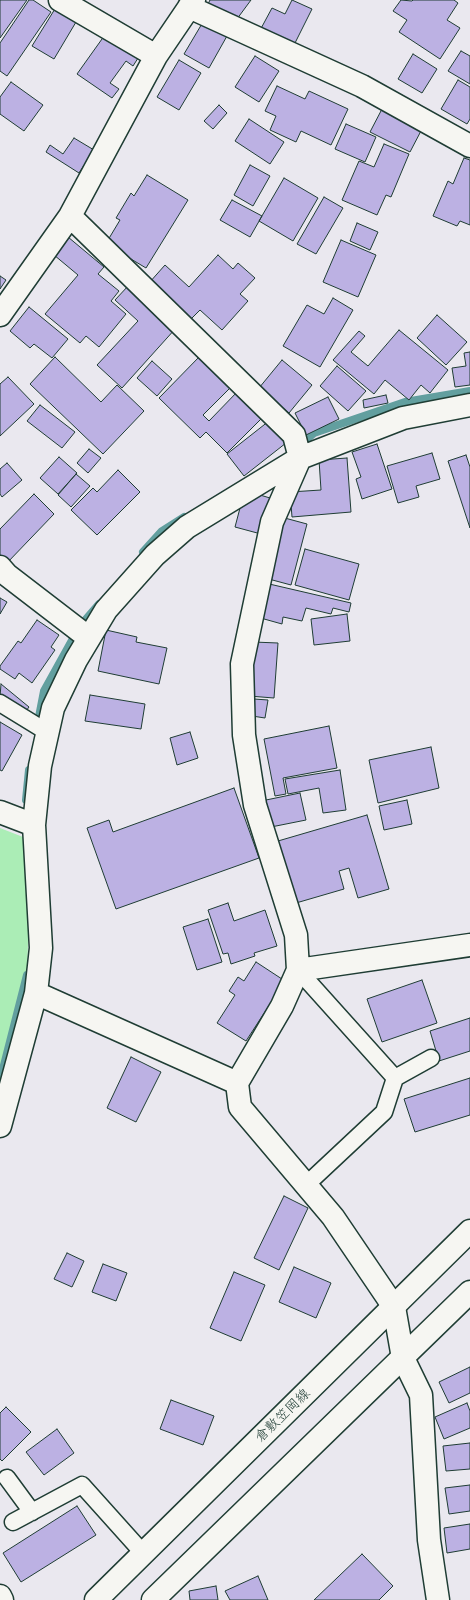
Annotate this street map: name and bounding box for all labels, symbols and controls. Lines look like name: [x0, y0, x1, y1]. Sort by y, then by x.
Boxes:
street label: 倉敷笠岡線: [252, 1386, 314, 1446]

